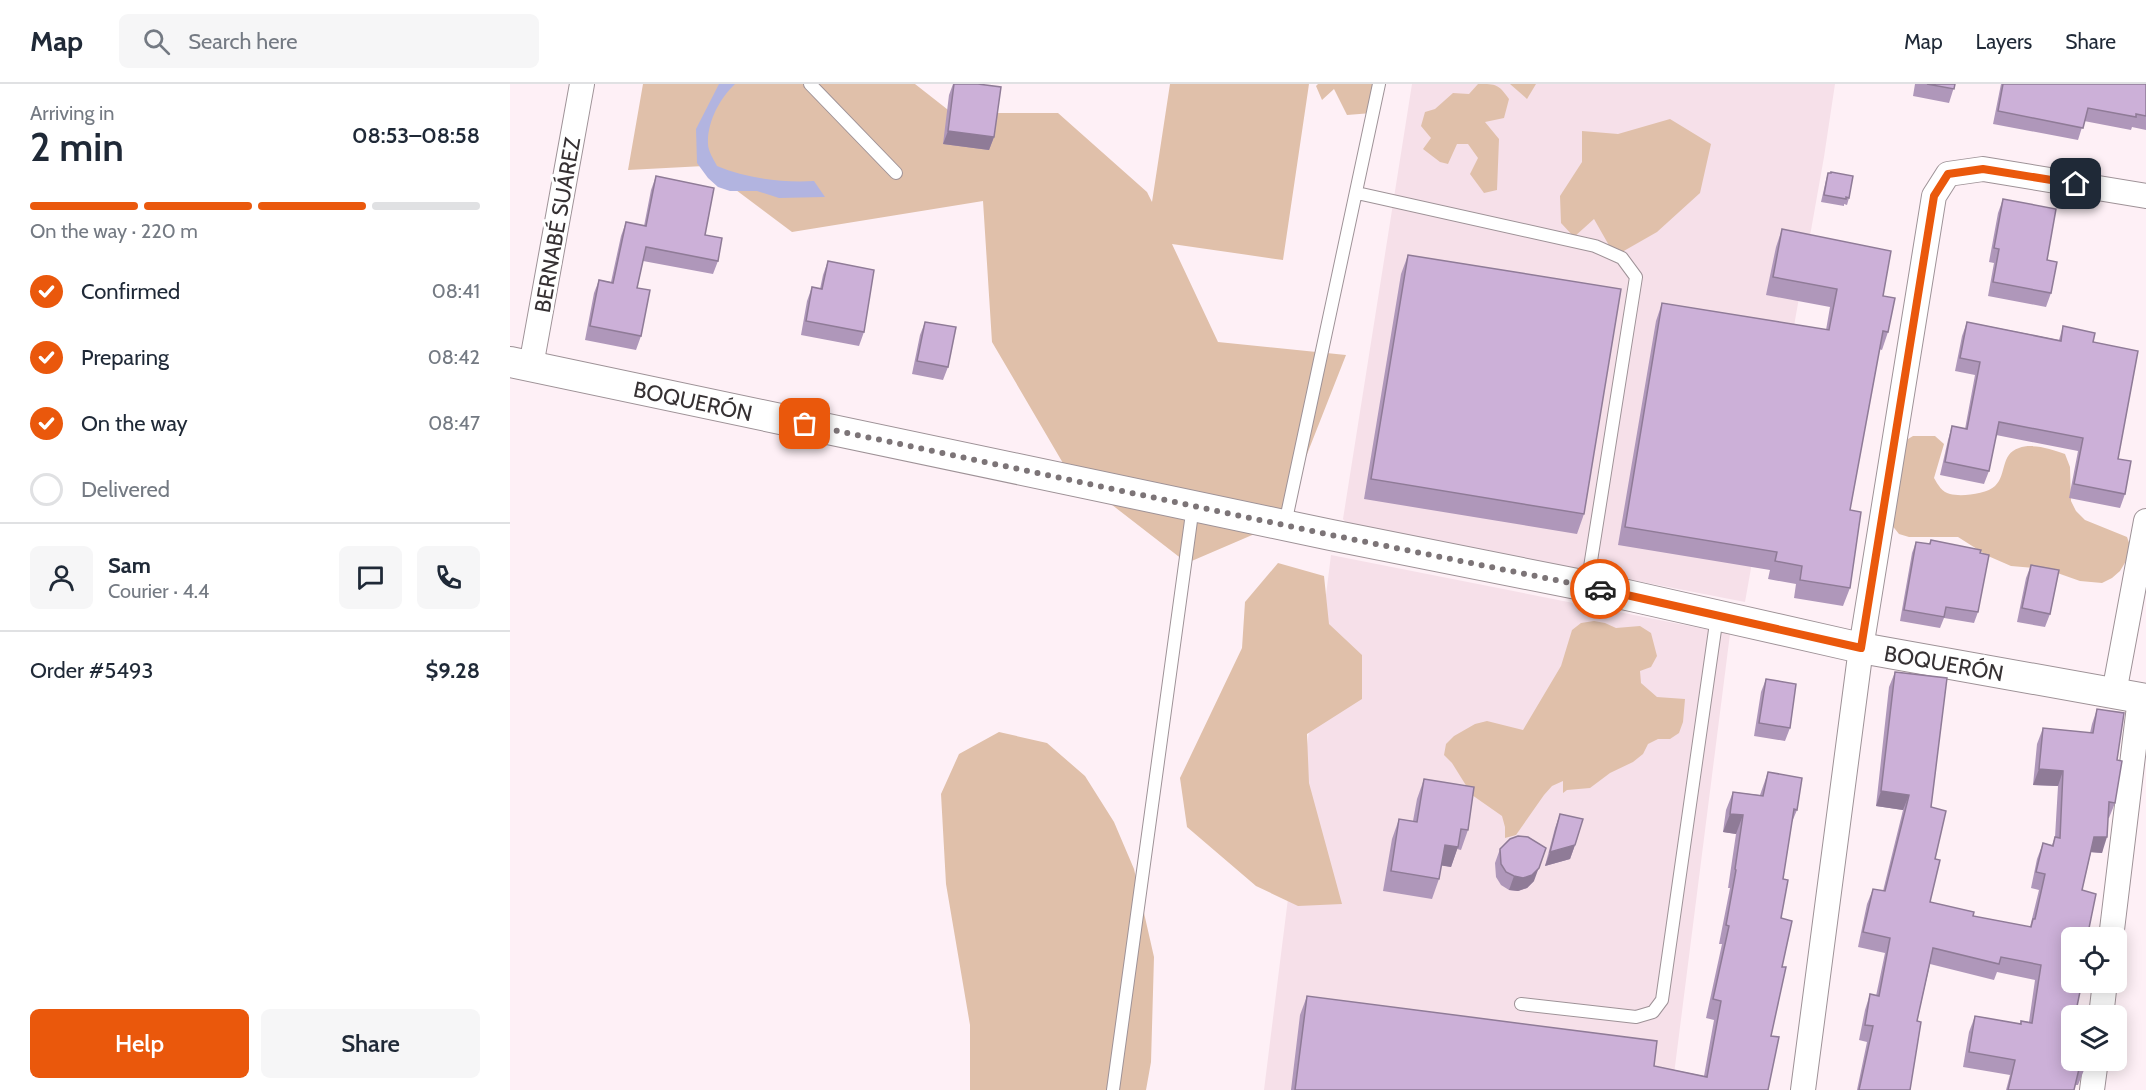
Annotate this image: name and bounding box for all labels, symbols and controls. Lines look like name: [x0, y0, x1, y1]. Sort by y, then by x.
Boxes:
search box: [119, 14, 539, 68]
text: Map: [30, 24, 83, 58]
icon: search: [140, 25, 173, 58]
text: Search here: [188, 28, 297, 55]
text: Map: [1904, 29, 1943, 54]
text: Layers: [1976, 29, 2032, 54]
text: Share: [2065, 29, 2116, 54]
text: Arriving in: [30, 101, 114, 125]
text: 08:53–08:58: [352, 122, 480, 149]
text: 2 min: [30, 123, 124, 171]
street label: BERNABÉ SUÁREZ: [529, 135, 586, 315]
pin: [2050, 158, 2101, 209]
icon: home: [2059, 167, 2092, 200]
text: On the way · 220 m: [30, 219, 198, 243]
icon: check: [30, 275, 63, 308]
text: Confirmed: [81, 278, 180, 305]
text: 08:41: [432, 279, 480, 303]
icon: check: [30, 341, 63, 374]
text: Preparing: [81, 344, 169, 371]
text: 08:42: [428, 345, 480, 369]
street label: BOQUERÓN: [631, 376, 755, 427]
pin: [779, 398, 830, 449]
icon: check: [30, 407, 63, 440]
icon: bag: [788, 407, 821, 440]
text: On the way: [81, 410, 188, 437]
text: 08:47: [428, 411, 480, 435]
text: Delivered: [81, 476, 170, 503]
button: person: [30, 546, 93, 609]
button: chat: [339, 546, 402, 609]
button: phone: [417, 546, 480, 609]
text: Sam: [108, 552, 151, 579]
courier: [1570, 559, 1630, 619]
icon: car: [1584, 573, 1617, 606]
text: Courier · 4.4: [108, 579, 209, 603]
street label: BOQUERÓN: [1882, 640, 2006, 687]
text: Order #5493: [30, 657, 153, 684]
text: $9.28: [425, 657, 480, 684]
map controls: [2061, 927, 2127, 1071]
button: locate: [2061, 927, 2127, 993]
button: layers: [2061, 1005, 2127, 1071]
button: Help: [30, 1009, 249, 1078]
button: Share: [261, 1009, 480, 1078]

